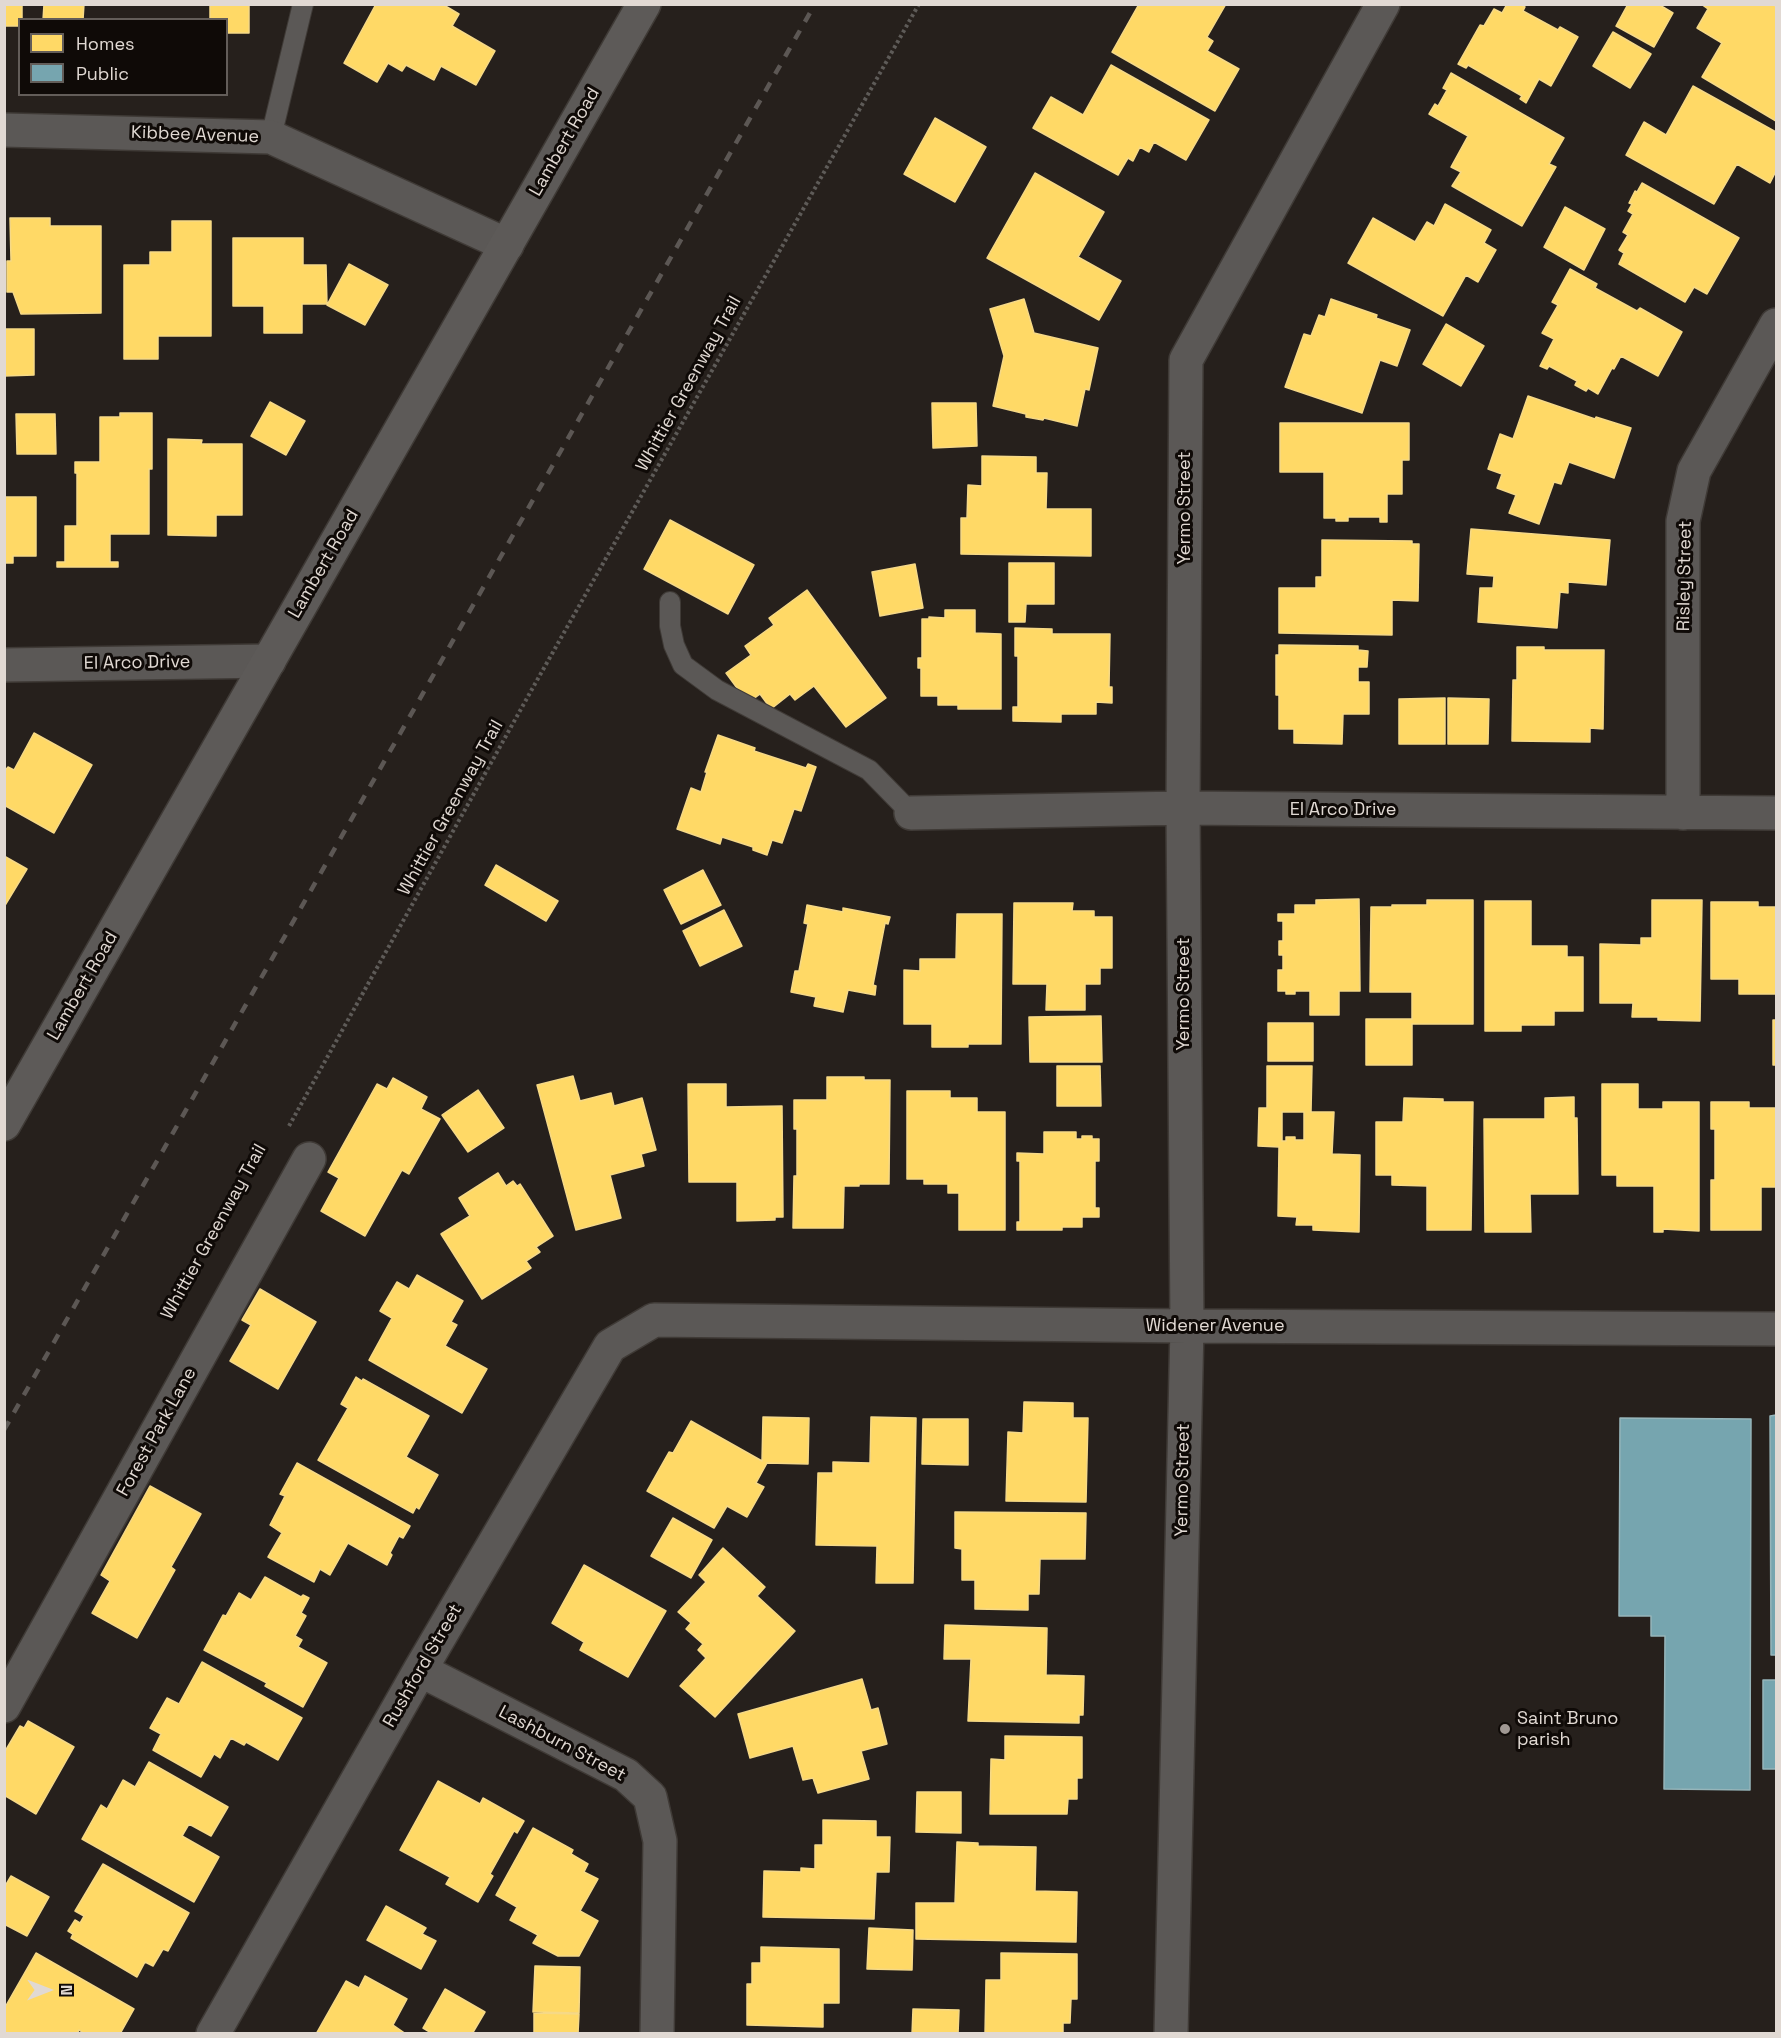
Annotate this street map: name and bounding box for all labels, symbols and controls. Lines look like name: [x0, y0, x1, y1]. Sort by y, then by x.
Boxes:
legend: [18, 18, 228, 96]
text: Homes: [76, 32, 135, 55]
text: Public: [76, 62, 129, 85]
street label: Lambert Road: [525, 84, 605, 200]
street label: Kibbee Avenue: [131, 122, 259, 148]
street label: Whittier Greenway Trail: [632, 293, 746, 475]
street label: Yermo Street: [1174, 451, 1196, 565]
street label: Lambert Road: [284, 506, 364, 622]
street label: Risley Street: [1673, 520, 1697, 632]
street label: El Arco Drive: [84, 651, 190, 675]
street label: Whittier Greenway Trail: [394, 717, 508, 899]
street label: El Arco Drive: [1290, 799, 1396, 821]
street label: Lambert Road: [43, 928, 123, 1044]
street label: Yermo Street: [1173, 937, 1195, 1051]
street label: Whittier Greenway Trail: [157, 1141, 271, 1323]
street label: Widener Avenue: [1145, 1315, 1285, 1337]
street label: Forest Park Lane: [113, 1364, 201, 1500]
street label: Yermo Street: [1171, 1423, 1195, 1537]
street label: Rushford Street: [379, 1600, 467, 1732]
street label: Lashburn Street: [495, 1701, 629, 1787]
place label: Saint Bruno parish: [1517, 1708, 1618, 1750]
marker: Saint Bruno parish: [1498, 1722, 1512, 1736]
north arrow: [18, 1960, 78, 2020]
text: N: [56, 1985, 77, 1995]

